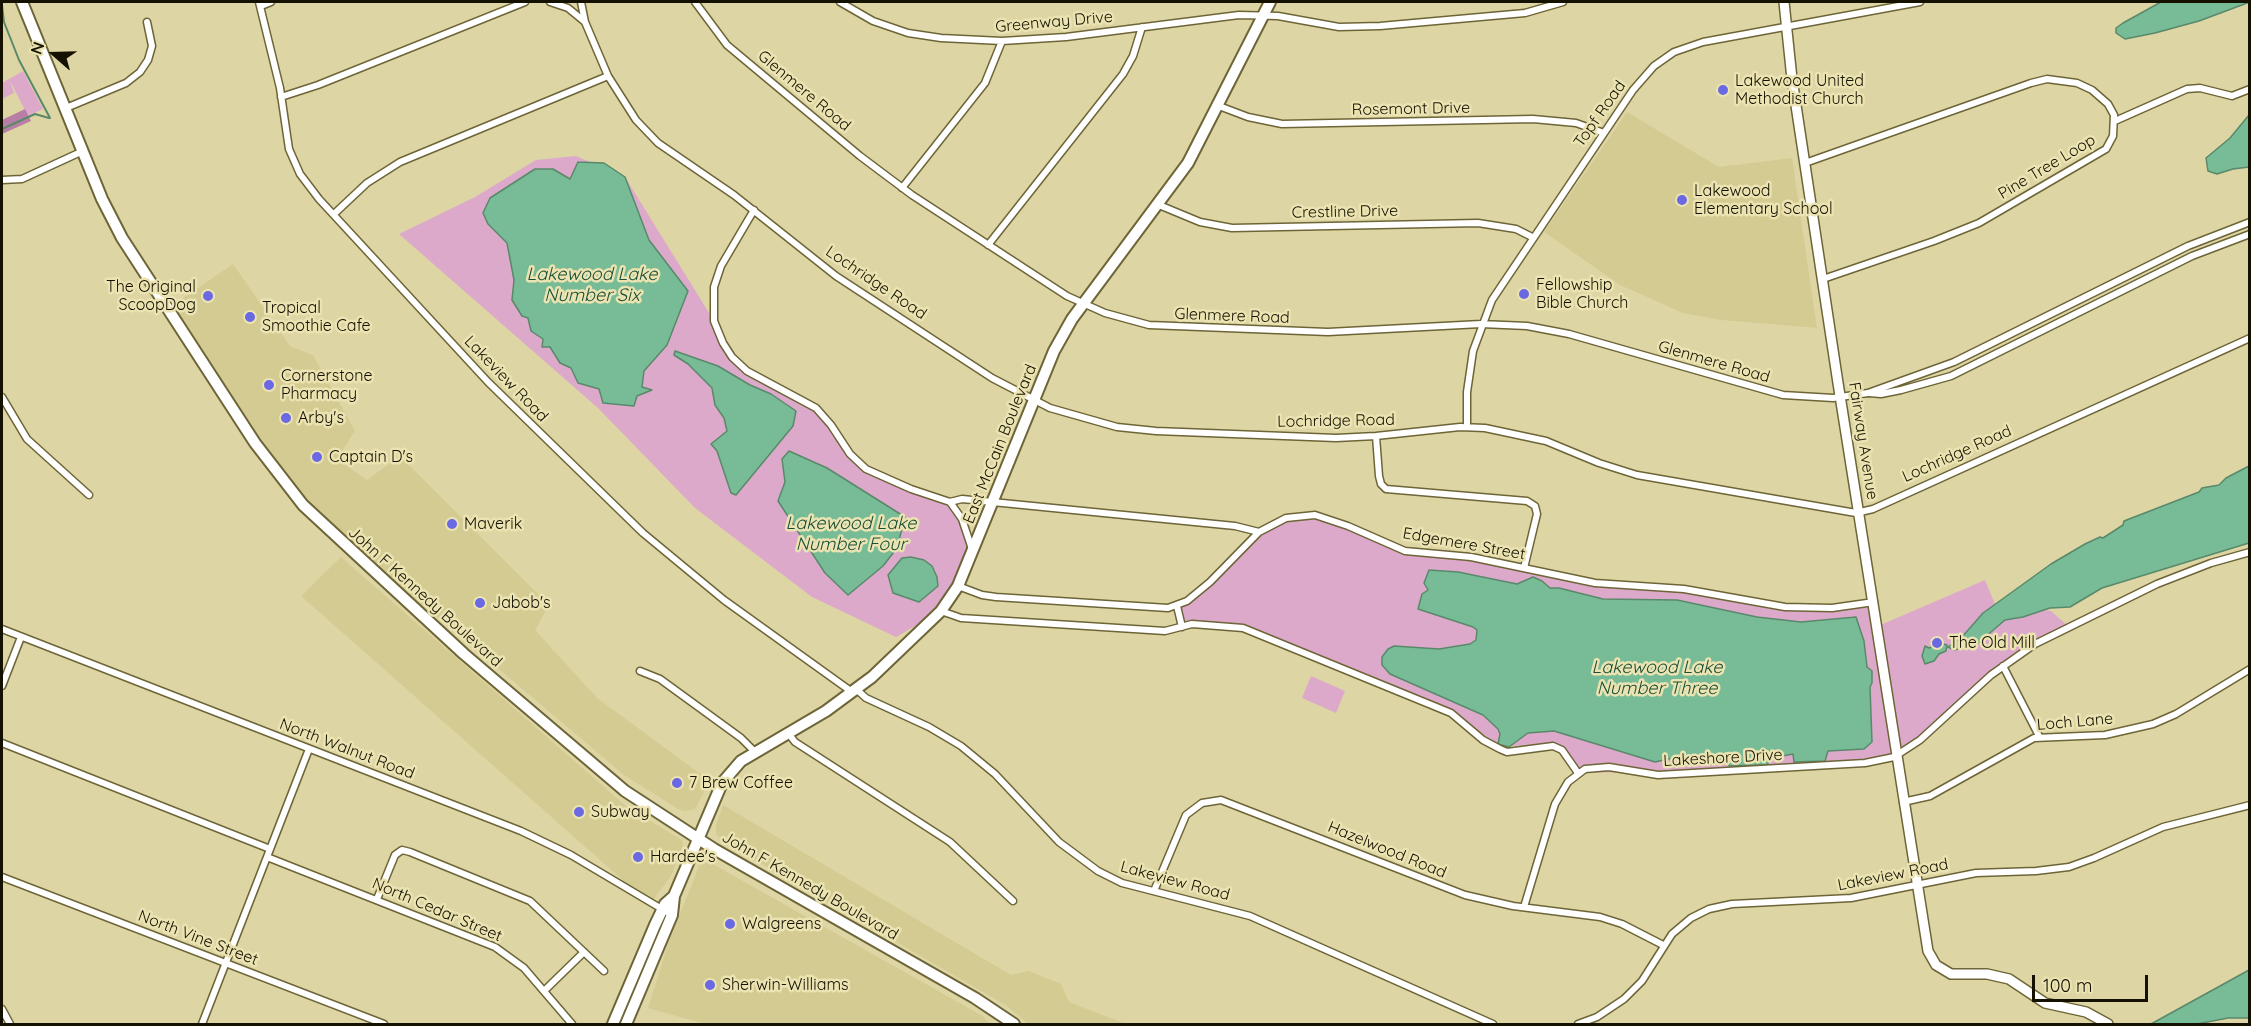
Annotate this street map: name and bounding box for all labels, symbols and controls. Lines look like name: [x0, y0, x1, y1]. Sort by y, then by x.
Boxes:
street label: Greenway Drive: [994, 7, 1114, 37]
north arrow: [24, 24, 84, 84]
text: N: [26, 39, 48, 57]
street label: Glenmere Road: [754, 47, 854, 135]
place label: Lakewood United Methodist Church: [1735, 71, 1864, 109]
street label: Topf Road: [1570, 77, 1630, 151]
marker: Lakewood United Methodist Church: [1716, 83, 1730, 97]
street label: Rosemont Drive: [1352, 98, 1470, 120]
street label: Pine Tree Loop: [1995, 130, 2099, 204]
place label: Lakewood Elementary School: [1694, 181, 1833, 219]
marker: Lakewood Elementary School: [1675, 193, 1689, 207]
street label: Crestline Drive: [1292, 201, 1398, 223]
street label: Lochridge Road: [822, 242, 930, 324]
water label: Lakewood Lake Number Six: [527, 264, 657, 306]
place label: Fellowship Bible Church: [1536, 275, 1628, 313]
place label: The Original ScoopDog: [106, 277, 196, 315]
marker: Fellowship Bible Church: [1517, 287, 1531, 301]
marker: The Original ScoopDog: [201, 289, 215, 303]
place label: Tropical Smoothie Cafe: [262, 298, 371, 336]
street label: Glenmere Road: [1174, 304, 1290, 328]
marker: Tropical Smoothie Cafe: [243, 310, 257, 324]
street label: Lakeview Road: [460, 332, 552, 426]
street label: Glenmere Road: [1656, 337, 1772, 387]
street label: East McCain Boulevard: [959, 362, 1041, 526]
place label: Cornerstone Pharmacy: [281, 366, 373, 404]
marker: Cornerstone Pharmacy: [262, 378, 276, 392]
street label: Fairway Avenue: [1844, 381, 1882, 501]
place label: Arby's: [298, 408, 344, 428]
street label: Lochridge Road: [1277, 410, 1395, 432]
marker: Arby's: [279, 411, 293, 425]
street label: Lochridge Road: [1899, 421, 2015, 487]
place label: Captain D's: [329, 447, 413, 467]
marker: Captain D's: [310, 450, 324, 464]
water label: Lakewood Lake Number Four: [786, 513, 916, 556]
place label: Maverik: [464, 514, 522, 534]
marker: Maverik: [445, 517, 459, 531]
street label: John F Kennedy Boulevard: [344, 523, 506, 671]
street label: Edgemere Street: [1401, 524, 1527, 564]
place label: Jabob's: [492, 593, 550, 613]
marker: Jabob's: [473, 596, 487, 610]
place label: The Old Mill: [1949, 633, 2035, 653]
marker: The Old Mill: [1930, 636, 1944, 650]
water label: Lakewood Lake Number Three: [1592, 657, 1722, 700]
street label: Loch Lane: [2036, 709, 2114, 735]
street label: North Walnut Road: [277, 714, 417, 784]
street label: Lakeshore Drive: [1663, 745, 1783, 771]
place label: 7 Brew Coffee: [689, 773, 793, 793]
marker: 7 Brew Coffee: [670, 776, 684, 790]
place label: Subway: [591, 802, 650, 822]
marker: Subway: [572, 805, 586, 819]
street label: Hazelwood Road: [1325, 817, 1449, 883]
street label: John F Kennedy Boulevard: [718, 828, 902, 944]
place label: Hardee's: [650, 847, 715, 867]
marker: Hardee's: [631, 850, 645, 864]
street label: Lakeview Road: [1836, 855, 1950, 895]
street label: Lakeview Road: [1118, 857, 1232, 905]
street label: North Cedar Street: [369, 874, 505, 946]
street label: North Vine Street: [135, 906, 261, 970]
place label: Walgreens: [742, 914, 821, 934]
marker: Walgreens: [723, 917, 737, 931]
scale bar: [2035, 963, 2150, 1001]
text: 100 m: [2043, 974, 2092, 997]
place label: Sherwin-Williams: [722, 975, 848, 995]
marker: Sherwin-Williams: [703, 978, 717, 992]

